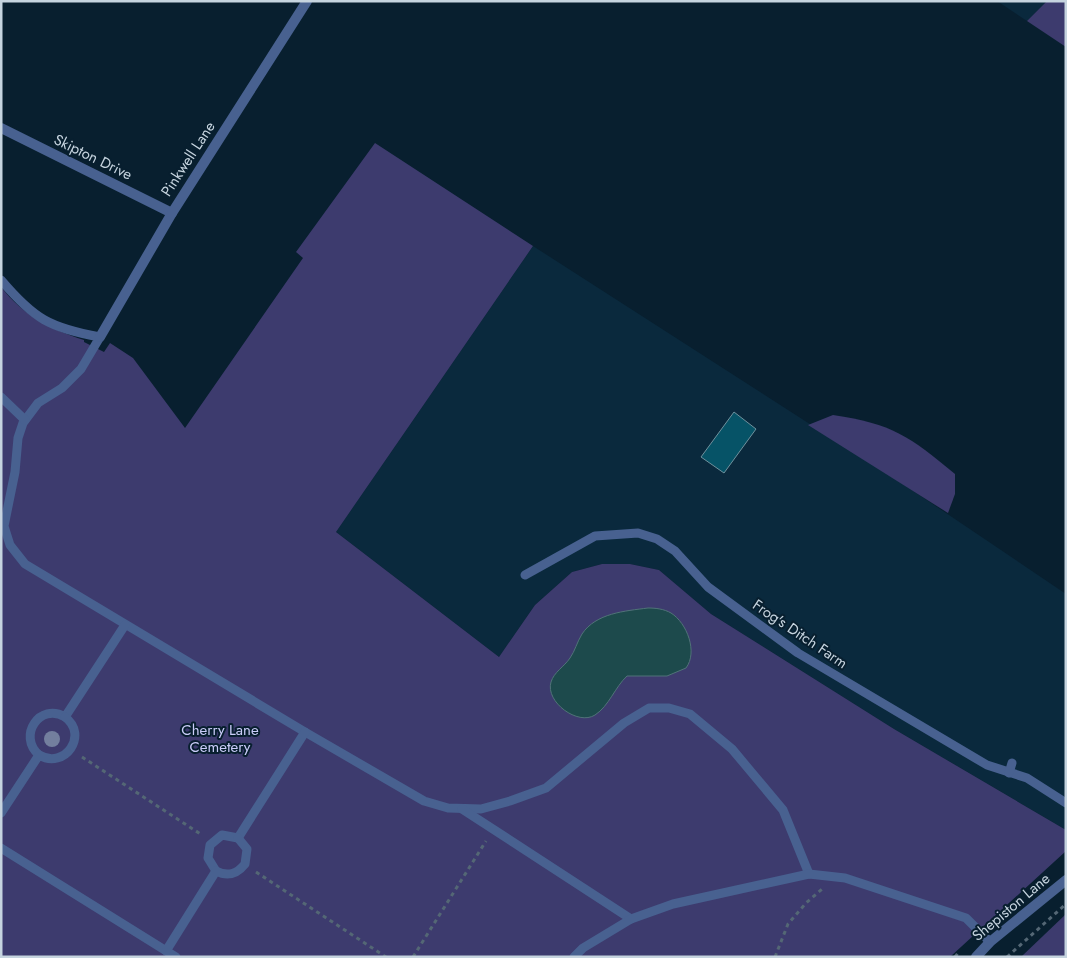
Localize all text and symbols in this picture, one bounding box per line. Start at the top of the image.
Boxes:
street label: Pinkwell Lane [155,117,221,201]
street label: Skipton Drive [50,129,136,186]
street label: Frog's Ditch Farm [748,594,852,674]
park label: Cherry Lane Cemetery [181,719,259,758]
street label: Shepiston Lane [967,868,1055,946]

